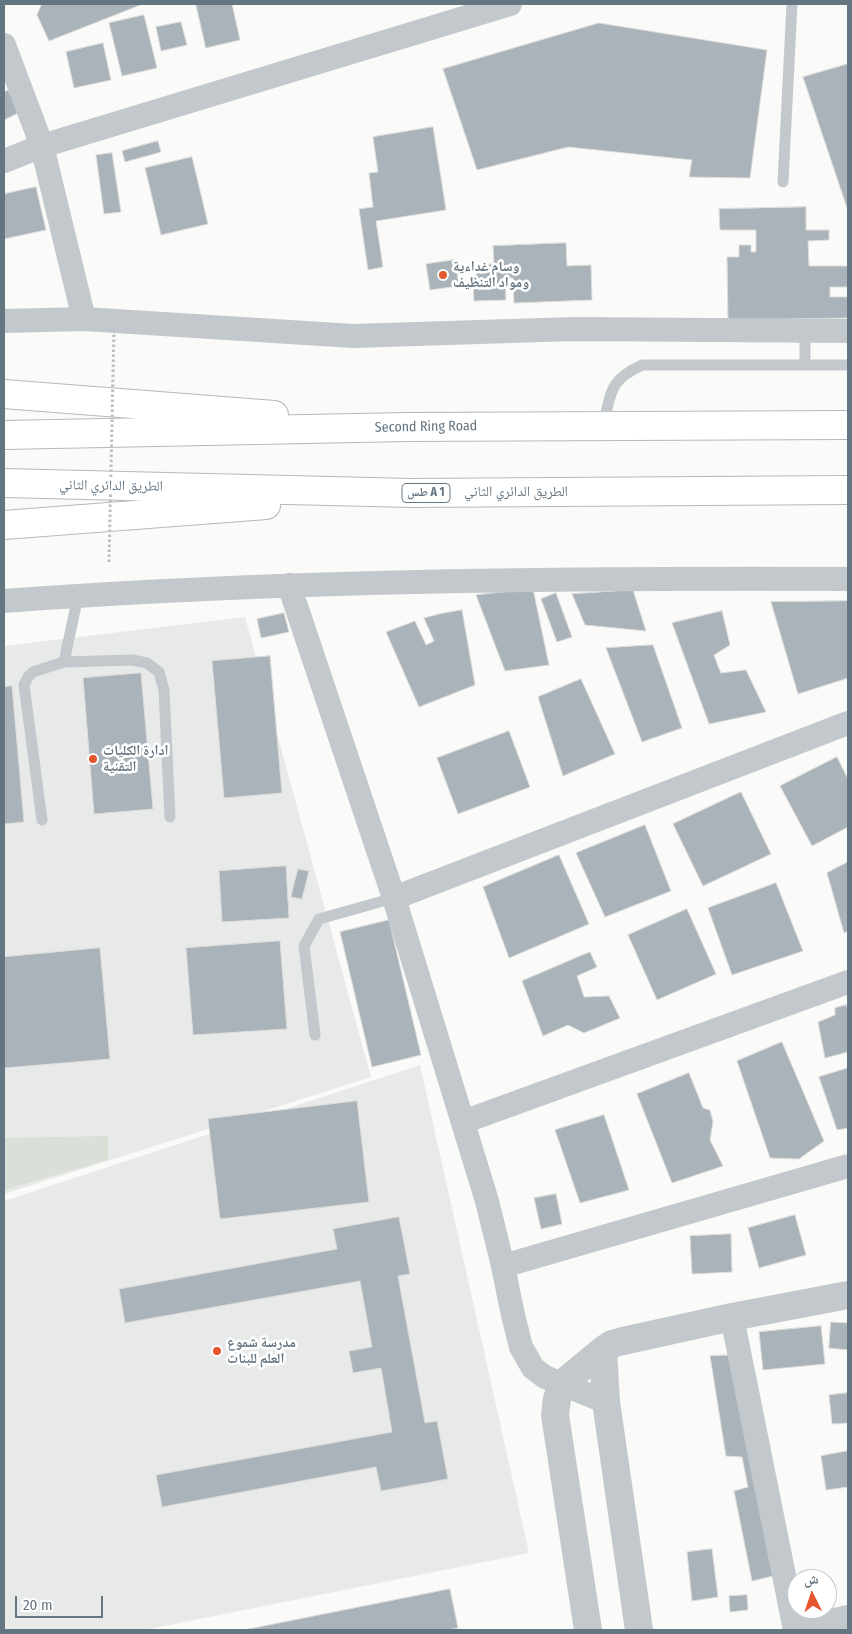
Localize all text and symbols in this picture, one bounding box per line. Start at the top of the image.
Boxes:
place label: وسام غداءية ومواد التنظيف [453,259,529,292]
marker: وسام غداءية ومواد التنظيف [437,269,449,281]
street label: Second Ring Road [375,418,477,436]
street label: الطريق الدائري الثاني [59,477,163,495]
road number: طس A 1 [402,483,450,502]
street label: الطريق الدائري الثاني [464,484,568,500]
place label: ادارة الكليات التقنية [103,743,169,776]
marker: ادارة الكليات التقنية [87,753,99,765]
place label: مدرسة شموع العلم للبنات [227,1335,296,1368]
marker: مدرسة شموع العلم للبنات [211,1345,223,1357]
north arrow [787,1569,837,1619]
text: ش [803,1571,819,1589]
scale bar [18,1586,105,1618]
text: 20 m [23,1596,53,1614]

